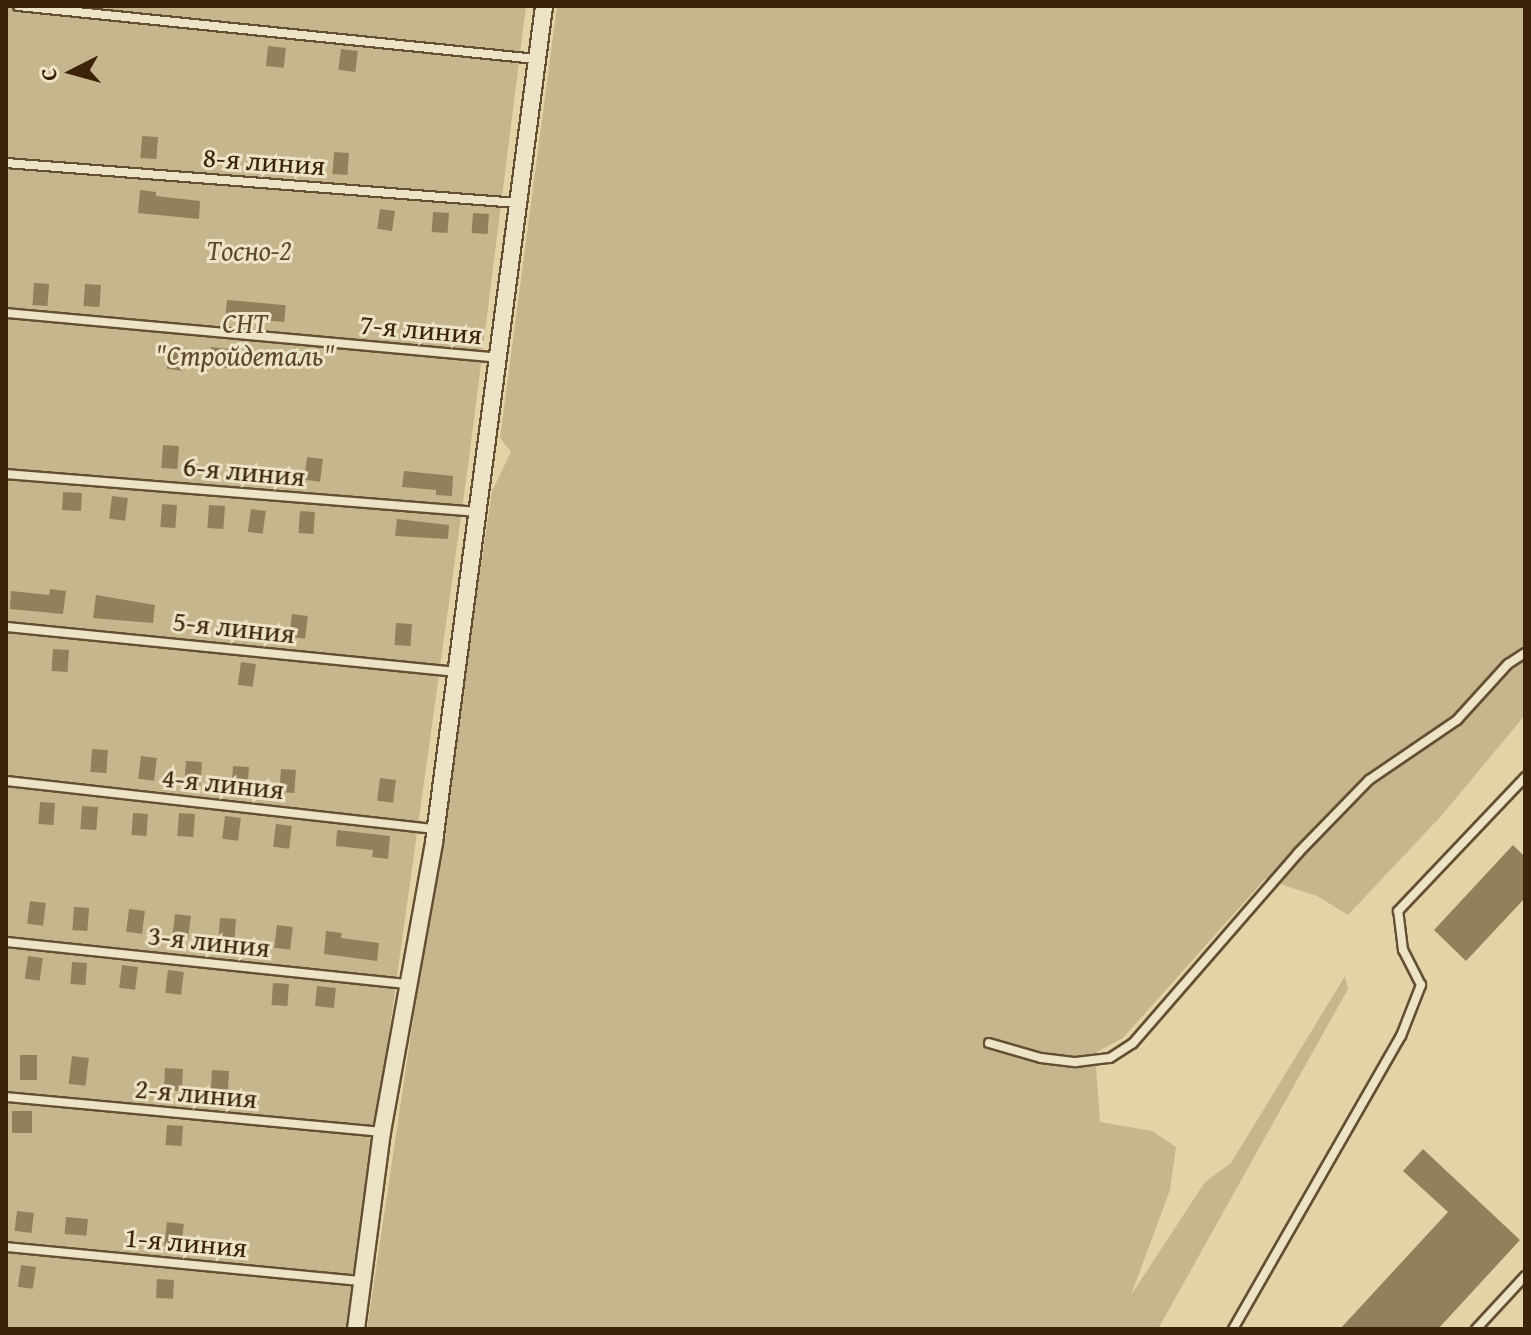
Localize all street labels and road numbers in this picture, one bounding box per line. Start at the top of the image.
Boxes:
street label: 8-я линия [202,140,326,182]
street label: 7-я линия [358,307,484,351]
street label: 6-я линия [181,449,307,493]
street label: 5-я линия [171,604,297,650]
street label: 4-я линия [160,760,286,806]
street label: 3-я линия [146,918,272,964]
street label: 2-я линия [133,1071,259,1115]
street label: 1-я линия [123,1220,249,1264]

